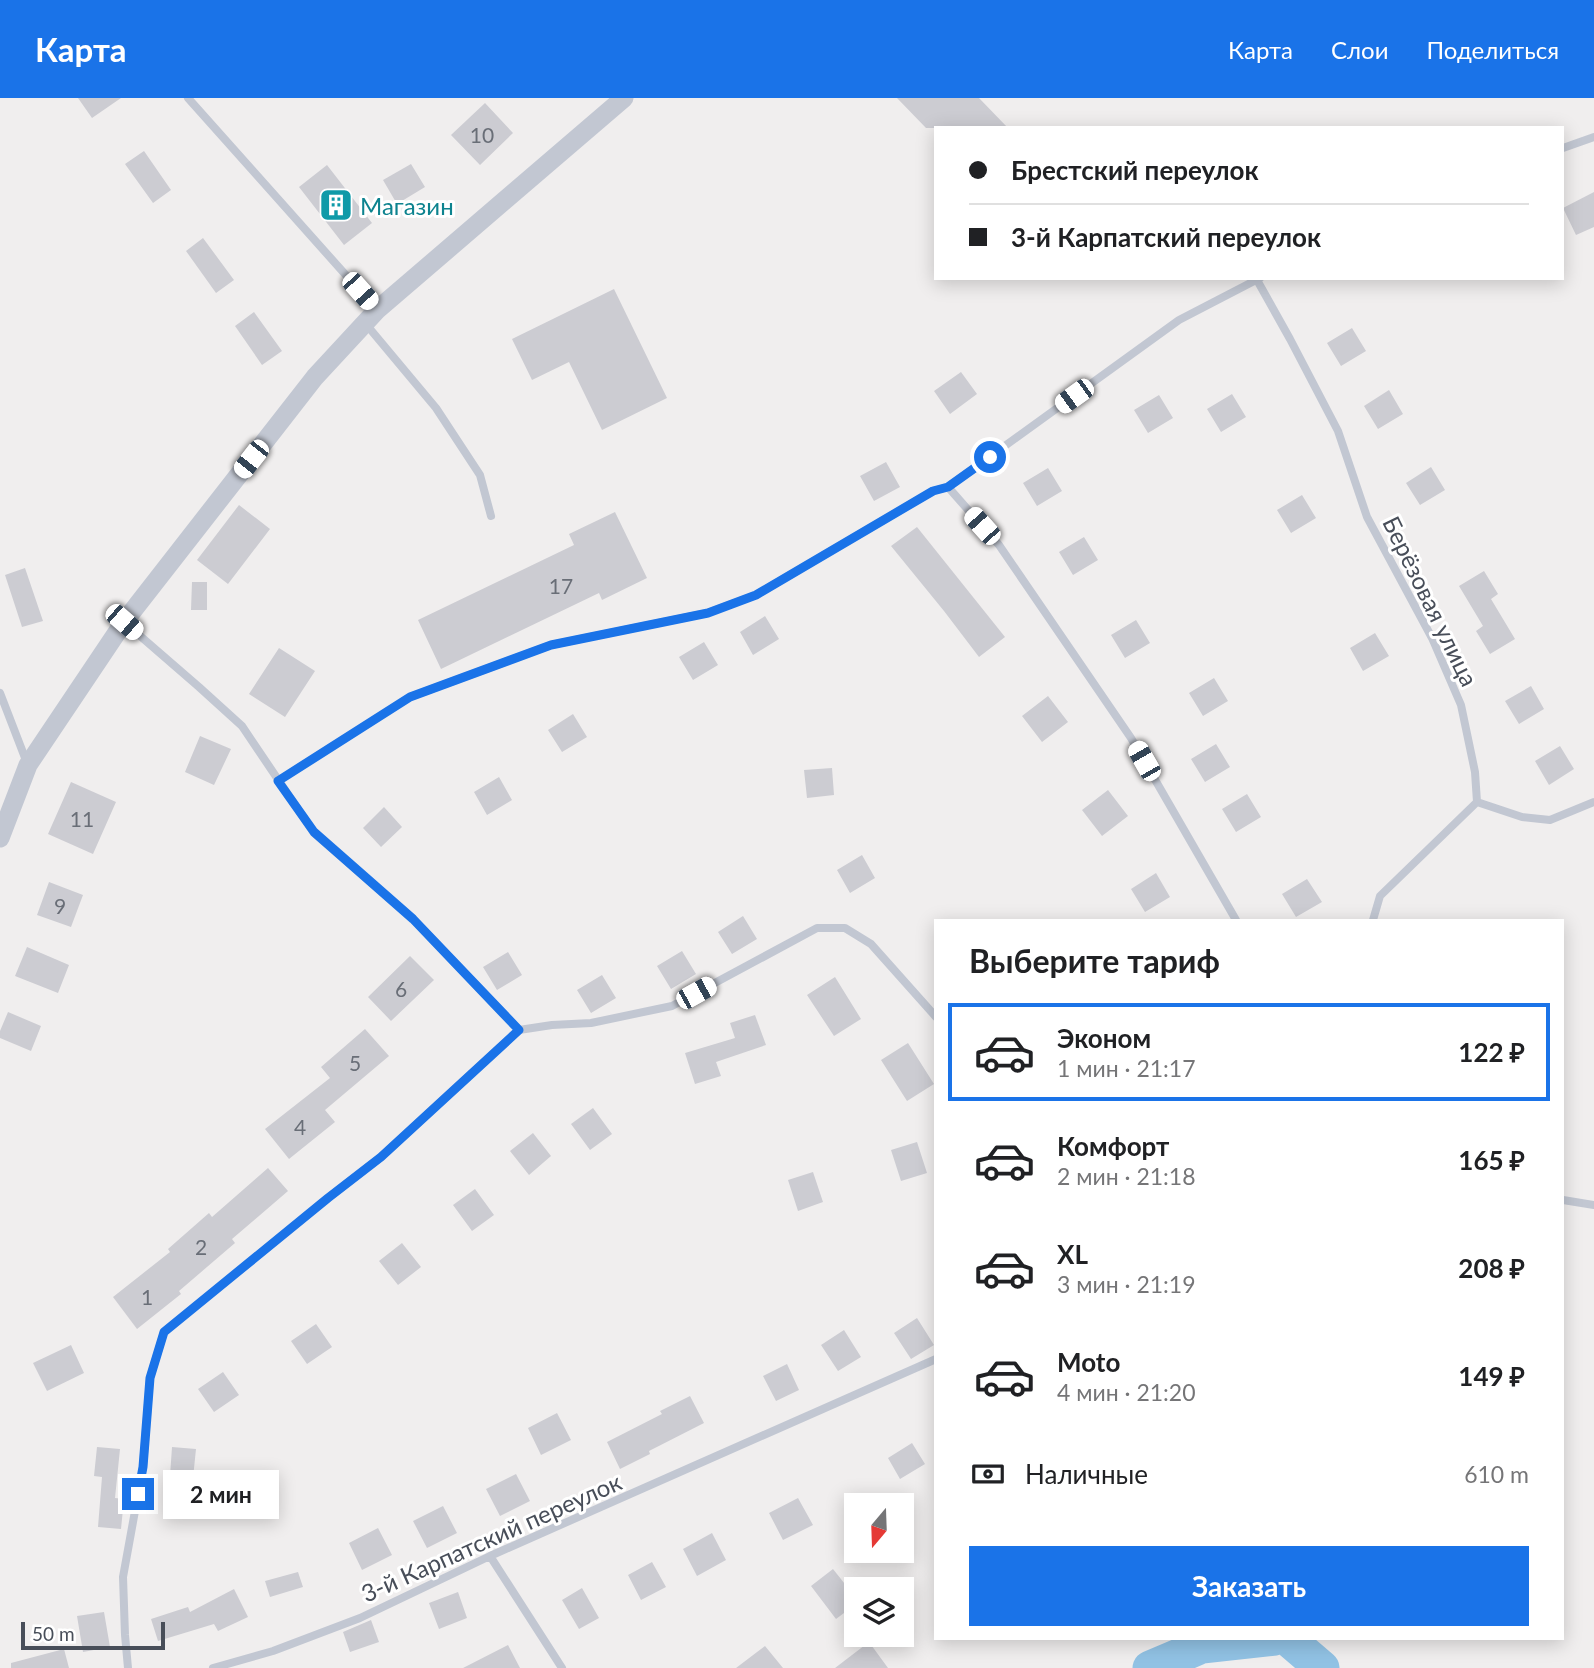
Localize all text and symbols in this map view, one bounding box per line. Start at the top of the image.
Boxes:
text: Карта [35,29,126,69]
text: Карта [1228,35,1293,64]
text: Слои [1331,35,1388,64]
text: Поделиться [1426,35,1559,64]
house number: 10 [470,122,494,147]
text: Брестский переулок [1011,154,1259,186]
building icon: Магазин [317,186,355,224]
place label: Магазин [360,191,454,220]
text: 3-й Карпатский переулок [1011,221,1321,253]
car [339,268,382,314]
car [1051,375,1098,417]
car [230,436,273,482]
route start [974,441,1006,473]
car [961,503,1004,549]
street label: Берёзовая улица [1377,511,1485,691]
house number: 17 [549,573,573,598]
car [102,600,147,644]
car [1125,738,1164,784]
house number: 11 [70,806,94,831]
house number: 9 [54,893,66,918]
text: Выберите тариф [969,941,1220,980]
car [673,974,720,1012]
house number: 6 [395,976,407,1001]
icon: car [973,1021,1036,1084]
text: Эконом [1057,1022,1151,1054]
text: 122 ₽ [1458,1036,1525,1068]
house number: 5 [349,1050,361,1075]
text: 1 мин · 21:17 [1057,1054,1196,1082]
house number: 4 [294,1114,306,1139]
icon: car [973,1129,1036,1192]
text: Комфорт [1057,1130,1169,1162]
text: 165 ₽ [1458,1144,1525,1176]
text: 2 мин · 21:18 [1057,1162,1196,1190]
house number: 2 [195,1234,207,1259]
icon: car [973,1237,1036,1300]
text: XL [1057,1238,1088,1270]
text: 208 ₽ [1458,1252,1525,1284]
text: 3 мин · 21:19 [1057,1270,1196,1298]
house number: 1 [141,1284,153,1309]
icon: car [973,1345,1036,1408]
text: Moto [1057,1346,1120,1378]
text: 149 ₽ [1458,1360,1525,1392]
text: 4 мин · 21:20 [1057,1378,1196,1406]
icon: cash [969,1455,1007,1493]
text: Наличные [1025,1458,1148,1490]
text: 610 m [1464,1460,1529,1488]
street label: 3-й Карпатский переулок [356,1466,626,1608]
callout: 2 мин [162,1470,278,1518]
route end [122,1478,154,1510]
text: 2 мин [190,1480,252,1508]
north arrow [844,1493,914,1563]
map controls [844,1493,914,1647]
button: Заказать [969,1546,1529,1626]
button: layers [844,1577,914,1647]
scale bar [21,1619,164,1651]
text: 50 m [32,1622,75,1645]

